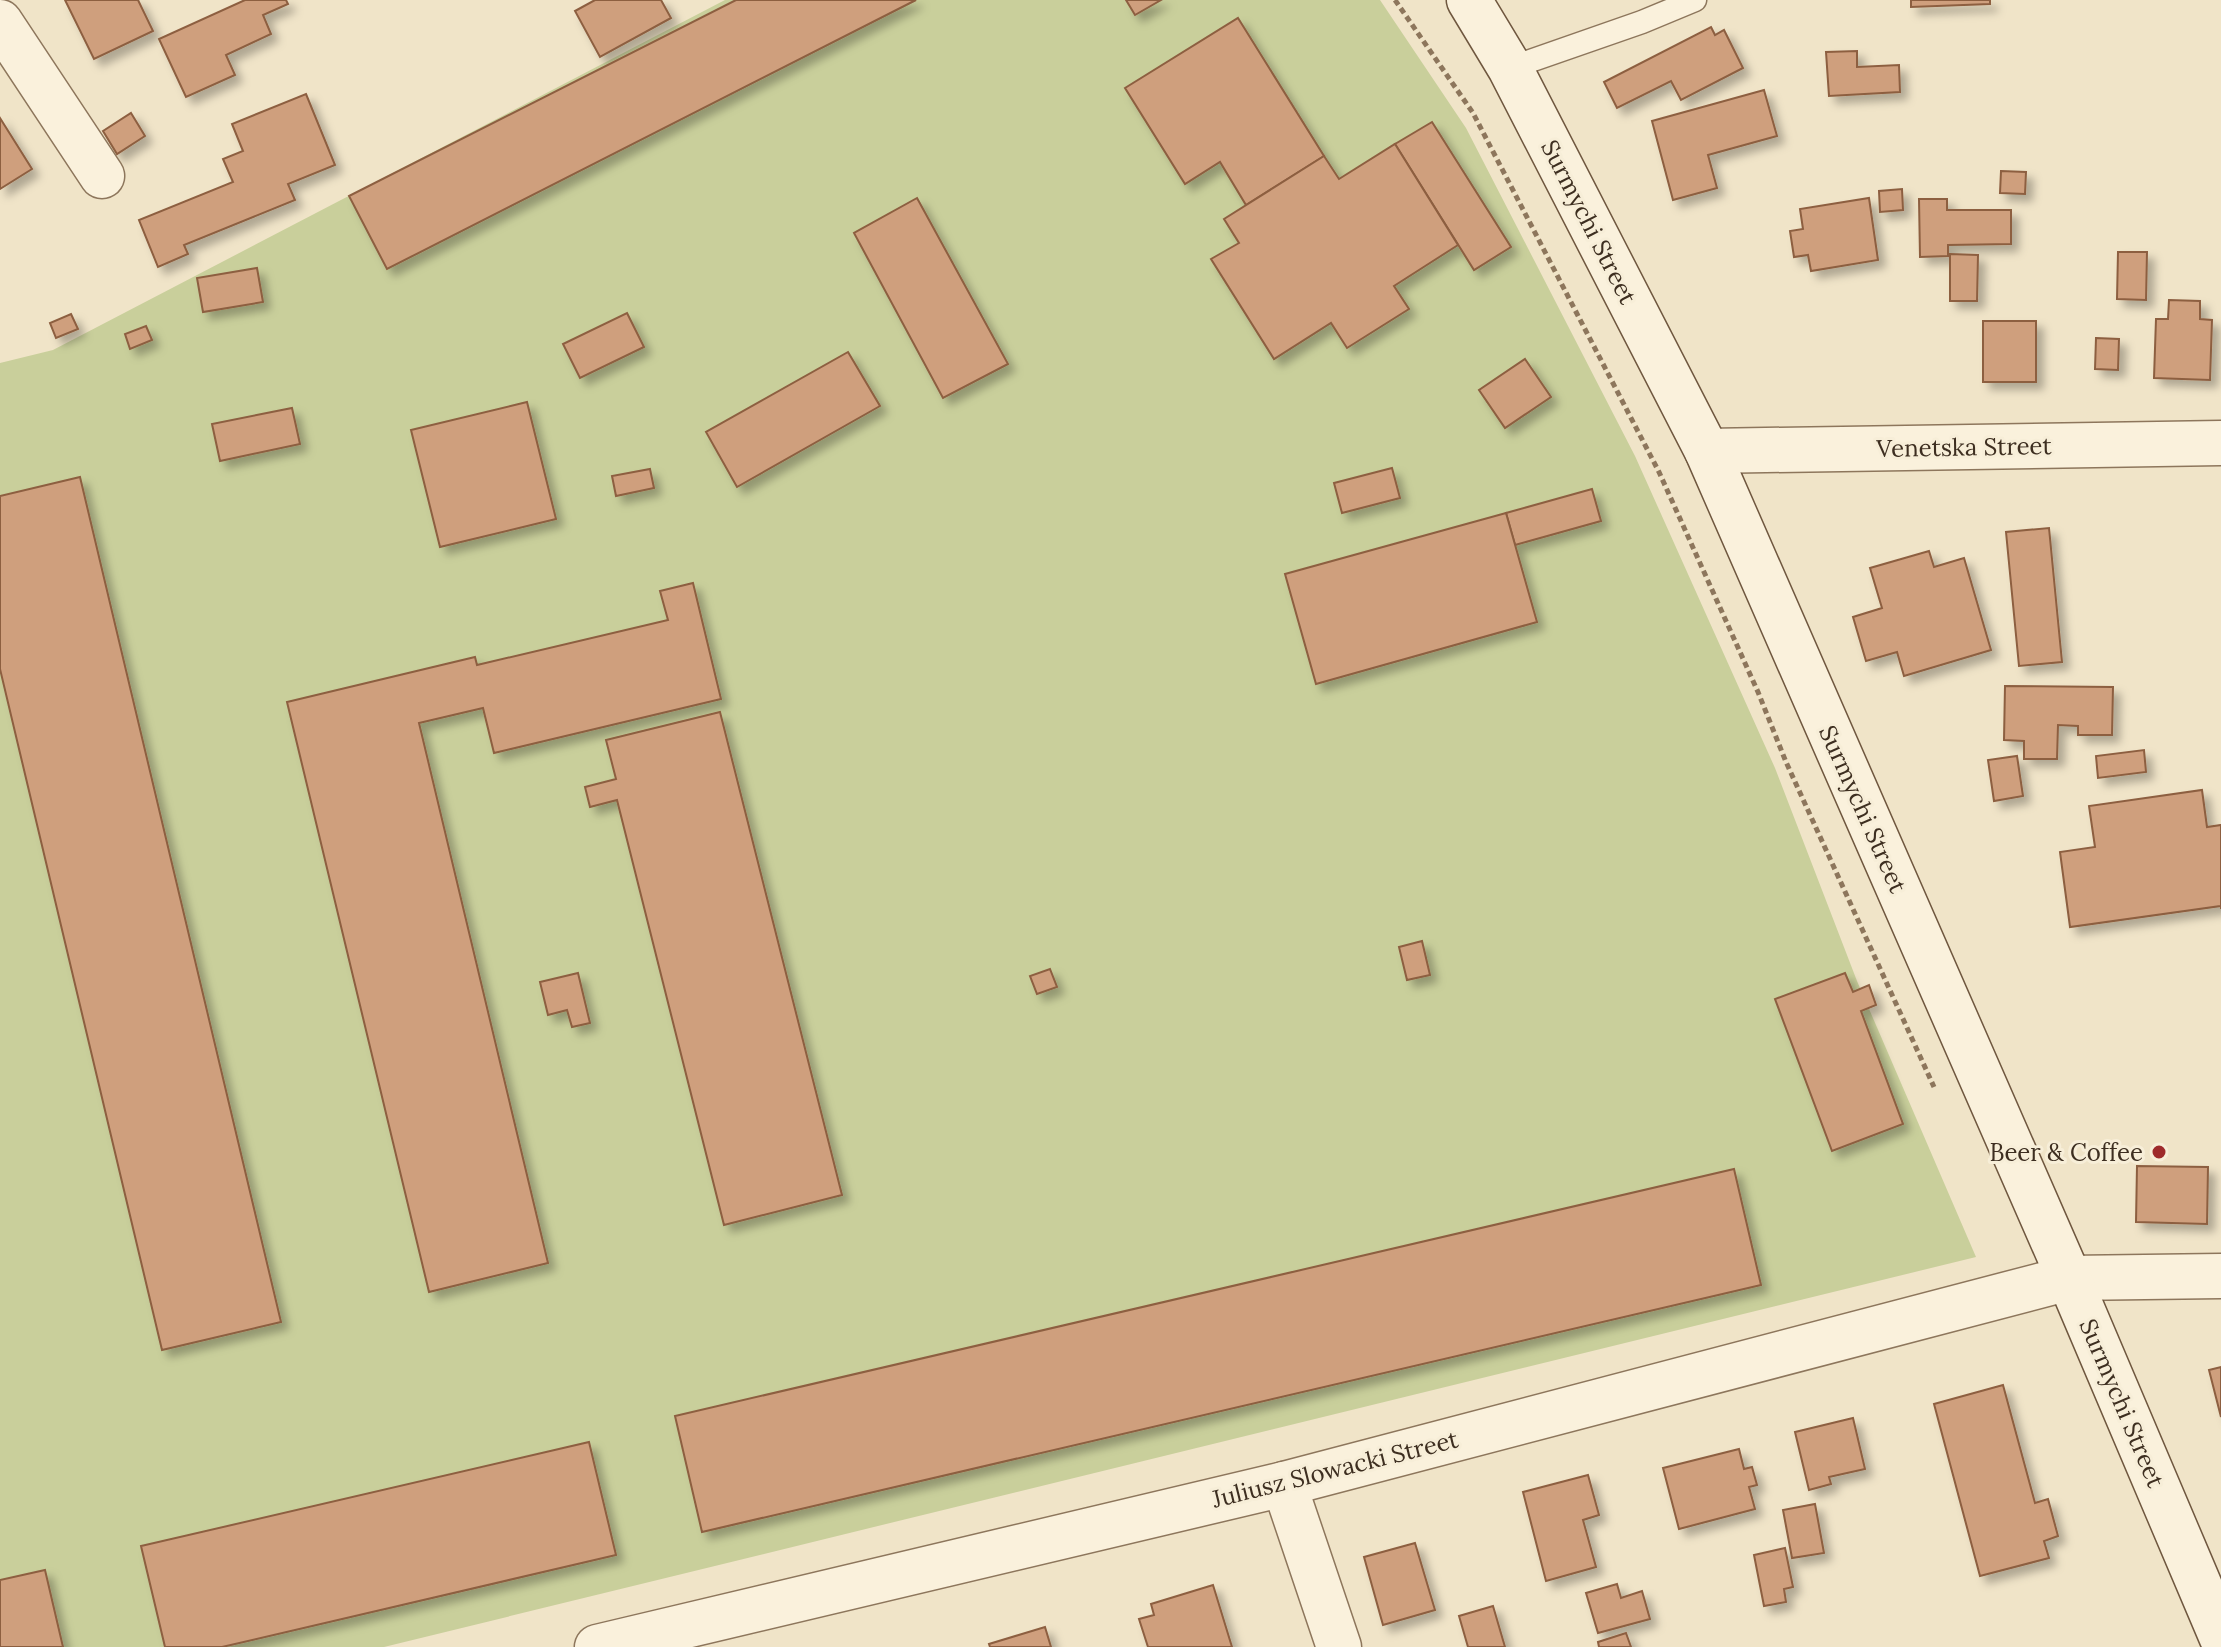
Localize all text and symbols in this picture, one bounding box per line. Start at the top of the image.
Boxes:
street label: Surmychi Street [1534,135,1644,310]
street label: Venetska Street [1875,430,2053,464]
street label: Surmychi Street [1812,720,1914,898]
place label: Beer & Coffee [1990,1137,2143,1168]
marker: Beer & Coffee [2150,1143,2168,1161]
street label: Surmychi Street [2073,1314,2172,1493]
street label: Juliusz Slowacki Street [1208,1423,1462,1515]

